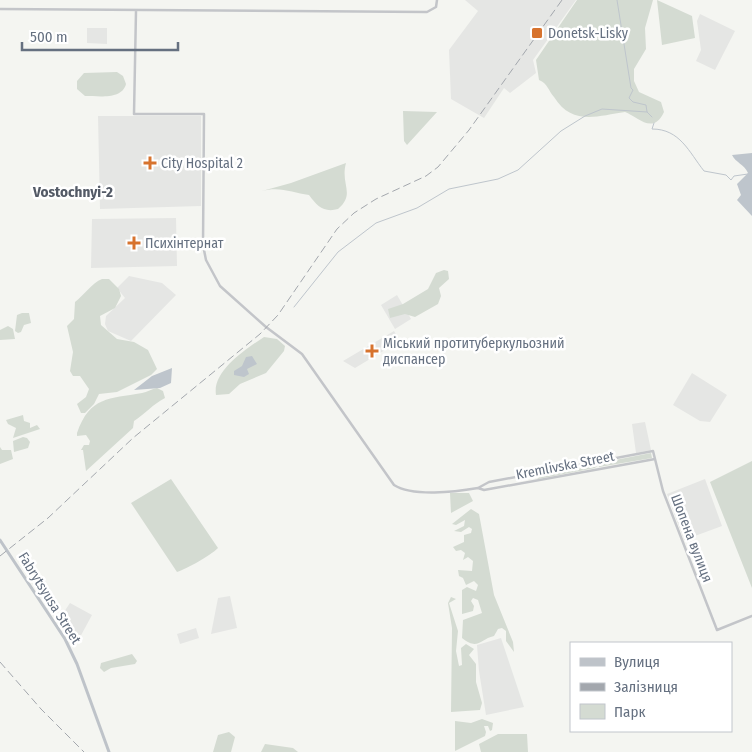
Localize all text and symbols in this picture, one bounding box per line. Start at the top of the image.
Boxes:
scale bar [22,20,179,52]
place label: Donetsk-Lisky [548,25,629,42]
marker: Donetsk-Lisky [530,26,544,40]
text: 500 m [30,28,68,46]
place label: City Hospital 2 [161,155,243,172]
marker: City Hospital 2 [143,156,157,170]
district label: Vostochnyi-2 [32,183,113,201]
place label: Психінтернат [145,235,224,252]
marker: Психінтернат [127,236,141,250]
place label: Міський протитуберкульозний диспансер [383,335,565,368]
marker: Міський протитуберкульозний диспансер [365,344,379,358]
street label: Kremlivska Street [514,448,616,483]
street label: Шопена вулиця [667,492,716,585]
street label: Fabrytsyusa Street [15,549,85,648]
legend [570,642,732,732]
text: Вулиця [614,653,660,671]
text: Залізниця [614,678,678,696]
text: Парк [614,703,645,721]

